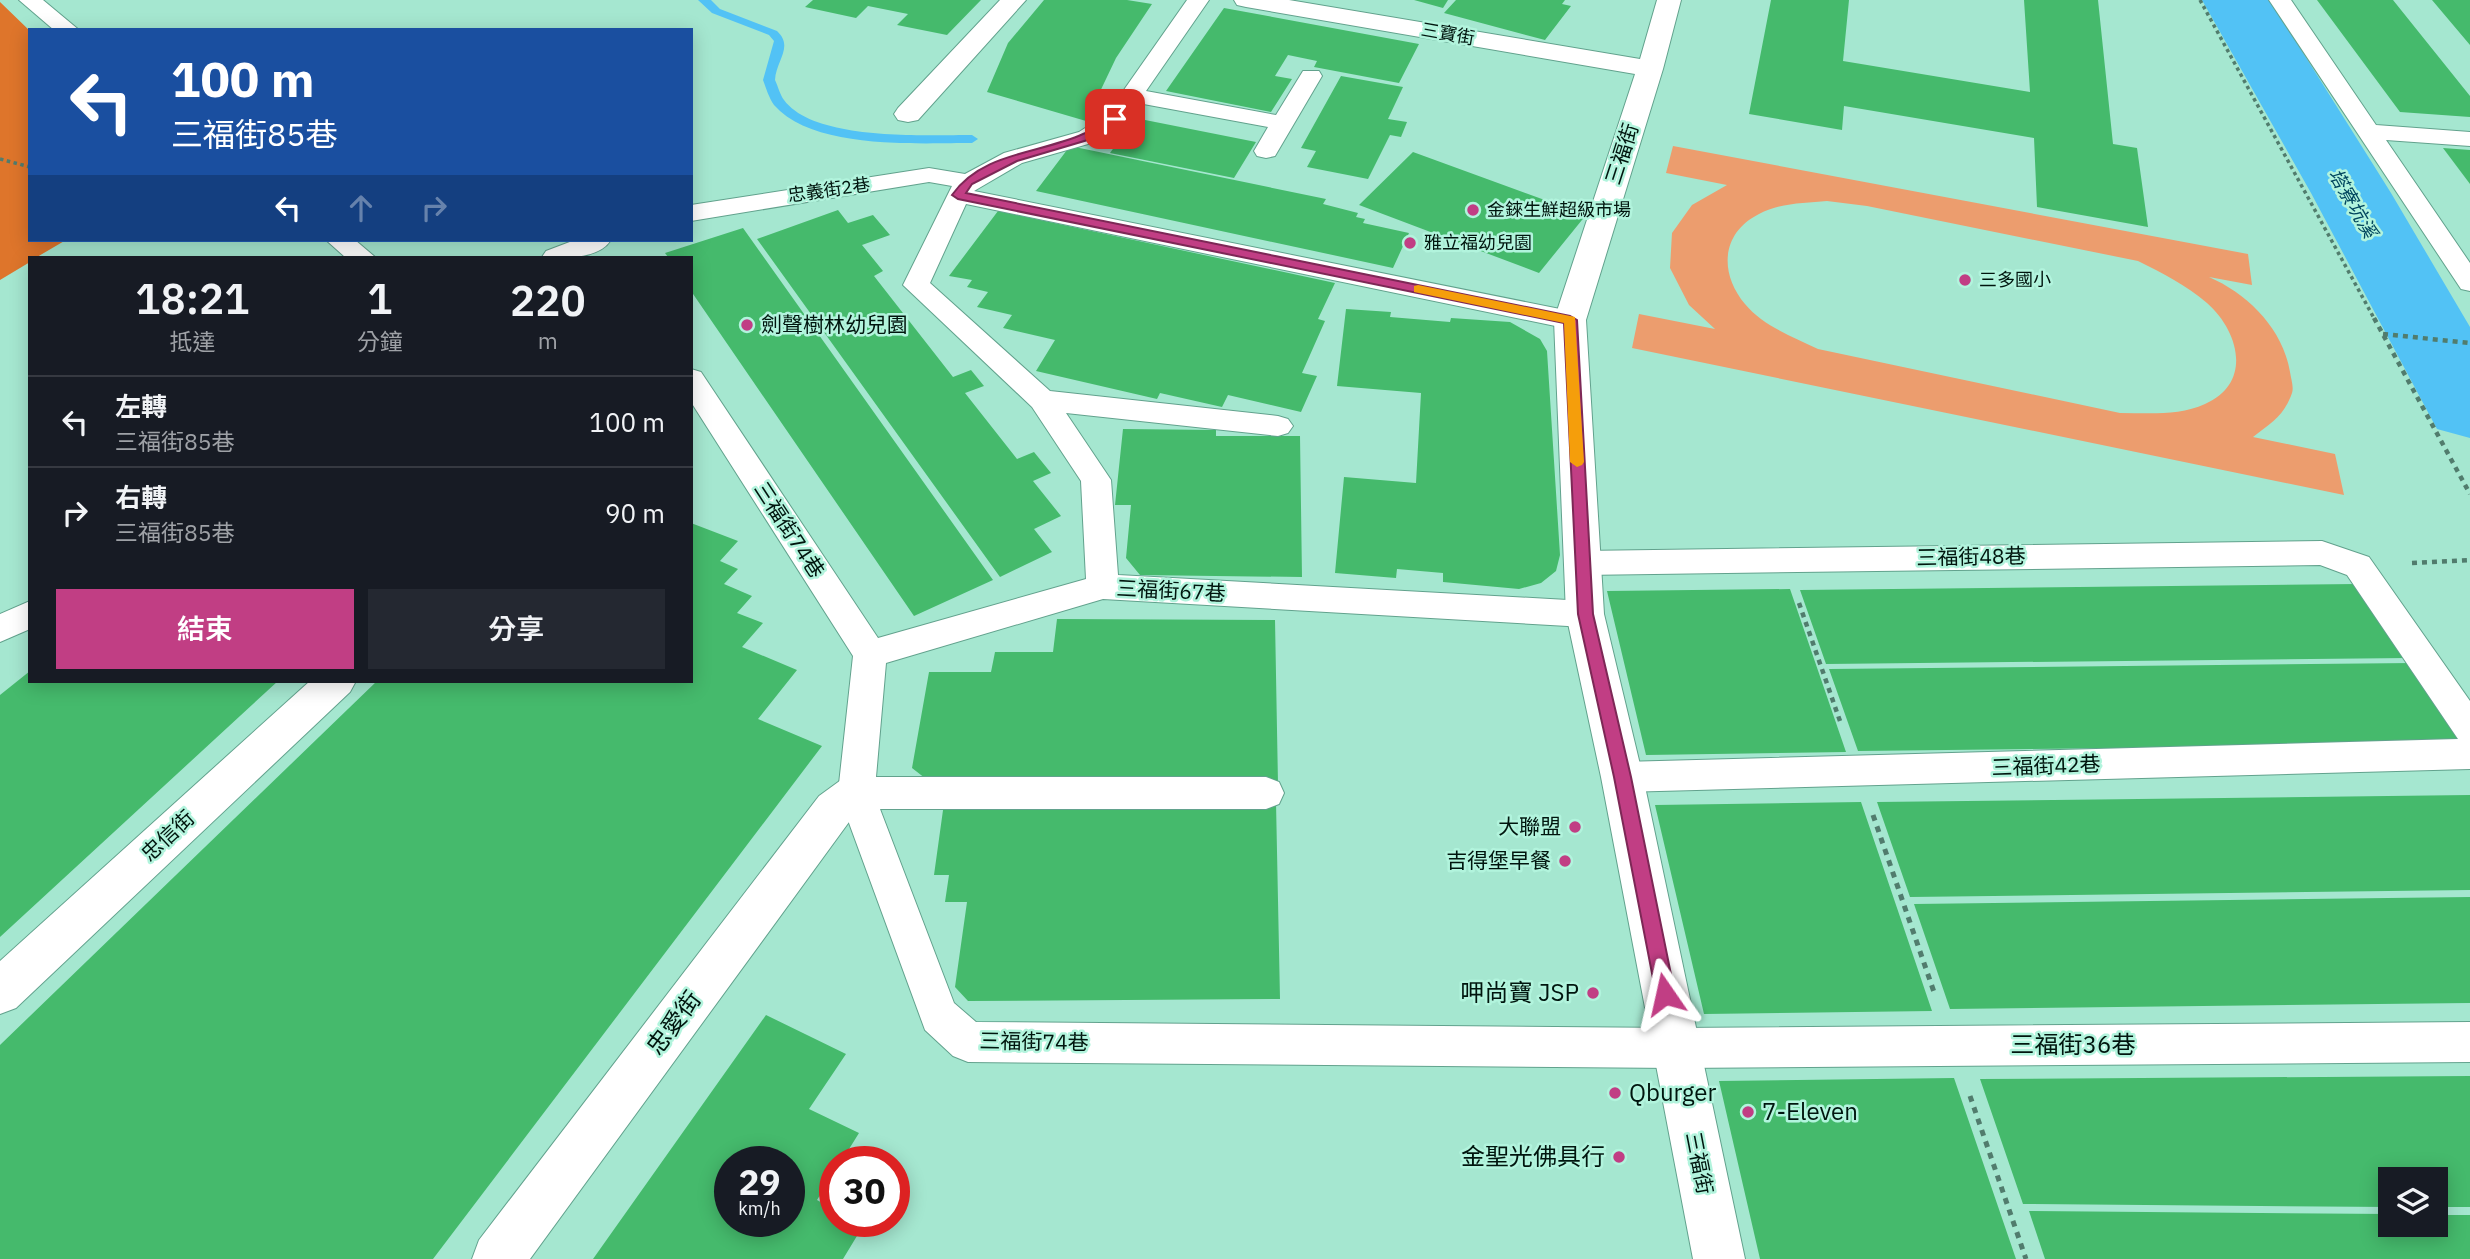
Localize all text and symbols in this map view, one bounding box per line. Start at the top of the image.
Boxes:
street label: 三寶街 [1420,17,1477,50]
text: 100 m [171,47,315,110]
icon: left [56,56,147,147]
pin [1085,89,1145,149]
icon: arrive [1096,100,1134,138]
text: 三福街85巷 [171,113,337,155]
street label: 三福街 [1598,119,1644,188]
water label: 塔寮坑溪 [2324,164,2384,245]
street label: 忠義街2巷 [786,172,872,207]
icon: left [269,189,307,227]
icon: ahead [342,189,380,227]
icon: right [415,189,453,227]
place label: 金錸生鮮超級市場 [1487,198,1631,221]
marker: 金錸生鮮超級市場 [1465,202,1481,218]
place label: 雅立福幼兒園 [1424,231,1532,254]
marker: 雅立福幼兒園 [1402,235,1418,251]
place label: 三多國小 [1979,268,2051,291]
text: 18:21 [135,271,250,326]
text: 1 [367,271,392,326]
marker: 三多國小 [1957,272,1973,288]
text: 220 [510,273,586,328]
place label: 劍聲樹林幼兒園 [761,310,908,338]
marker: 劍聲樹林幼兒園 [739,317,755,333]
text: m [538,325,558,355]
text: 抵達 [169,326,215,356]
text: 分鐘 [357,326,403,356]
text: 左轉 [115,389,167,423]
icon: left [56,403,94,441]
text: 100 m [589,405,665,439]
text: 三福街85巷 [115,426,235,456]
street label: 三福街74巷 [748,476,831,583]
text: 右轉 [115,480,167,514]
icon: right [56,494,94,532]
text: 90 m [605,496,665,530]
text: 三福街85巷 [115,517,235,547]
street label: 三福街48巷 [1916,541,2026,571]
street label: 三福街67巷 [1116,573,1226,607]
button: 結束 [56,589,354,669]
button: 分享 [368,589,665,669]
street label: 三福街42巷 [1991,749,2101,781]
street label: 忠信街 [135,804,200,867]
place label: 大聯盟 [1498,812,1561,840]
marker: 大聯盟 [1567,819,1583,835]
place label: 吉得堡早餐 [1446,846,1551,874]
marker: 吉得堡早餐 [1557,853,1573,869]
position arrow [1628,957,1702,1031]
place label: 呷尚寶 JSP [1461,976,1579,1008]
street label: 忠愛街 [639,984,708,1061]
marker: 呷尚寶 JSP [1585,985,1601,1001]
street label: 三福街74巷 [979,1026,1089,1056]
street label: 三福街36巷 [2011,1028,2135,1060]
place label: Qburger [1629,1076,1717,1108]
marker: Qburger [1607,1085,1623,1101]
place label: 7-Eleven [1762,1095,1858,1127]
marker: 7-Eleven [1740,1104,1756,1120]
street label: 三福街 [1680,1129,1720,1196]
place label: 金聖光佛具行 [1461,1140,1605,1172]
speed limit sign: 30 [819,1146,910,1237]
marker: 金聖光佛具行 [1611,1149,1627,1165]
text: 29 [738,1159,781,1205]
map controls [2378,1167,2448,1237]
button: layers [2378,1167,2448,1237]
text: km/h [738,1197,781,1220]

